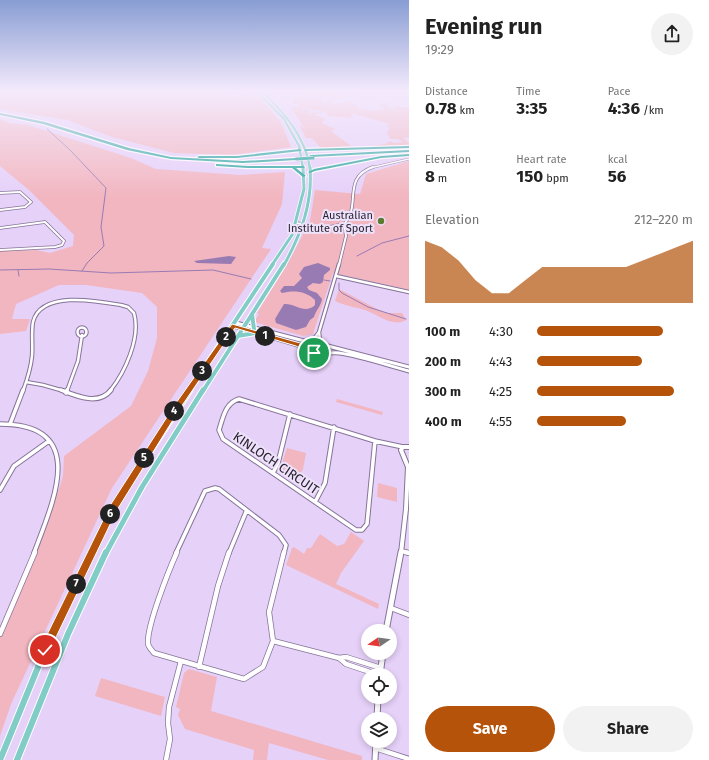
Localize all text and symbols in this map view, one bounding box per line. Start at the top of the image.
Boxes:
text: Evening run [425,13,542,40]
button: share [651,13,693,55]
text: 19:29 [425,42,454,57]
text: Distance [425,85,468,98]
text: Time [516,85,541,98]
text: Pace [608,85,630,98]
text: 0.78 [425,98,457,119]
text: 3:35 [516,98,547,119]
text: 4:36 [608,98,640,119]
text: km [457,104,475,117]
text: /km [640,104,664,117]
text: Elevation [425,153,471,166]
text: Heart rate [516,153,566,166]
text: kcal [608,153,627,166]
text: 8 [425,166,435,187]
text: 150 [516,166,543,187]
text: 56 [608,166,626,187]
text: m [435,172,447,185]
text: bpm [543,172,569,185]
place label: Australian Institute of Sport [288,209,373,235]
text: Elevation [425,212,479,227]
text: 212–220 m [634,212,693,227]
marker: Australian Institute of Sport [376,216,386,226]
text: 100 m [425,324,460,339]
text: 4:30 [489,324,513,339]
pin: 1 [255,326,275,346]
pin: 2 [216,327,236,347]
text: 1 [262,329,268,342]
text: 2 [223,330,229,343]
pin [297,336,331,370]
icon: arrive [303,342,325,364]
text: 200 m [425,354,461,369]
text: 4:43 [489,354,512,369]
pin: 3 [192,361,212,381]
text: 3 [199,364,205,377]
text: 300 m [425,384,461,399]
text: 4:25 [489,384,512,399]
pin: 4 [164,401,184,421]
text: 4 [171,404,177,417]
text: 400 m [425,414,462,429]
text: 4:55 [489,414,512,429]
street label: KINLOCH CIRCUIT [230,429,322,497]
pin: 5 [134,448,154,468]
text: 5 [141,451,147,464]
pin: 6 [100,504,120,524]
text: 6 [107,507,113,520]
pin: 7 [66,574,86,594]
text: 7 [73,577,79,590]
north arrow [361,624,397,660]
map controls [361,624,397,748]
pin [28,633,62,667]
icon: check [34,639,56,661]
button: locate [361,668,397,704]
button: Save [425,706,555,752]
button: Share [563,706,693,752]
button: layers [361,712,397,748]

